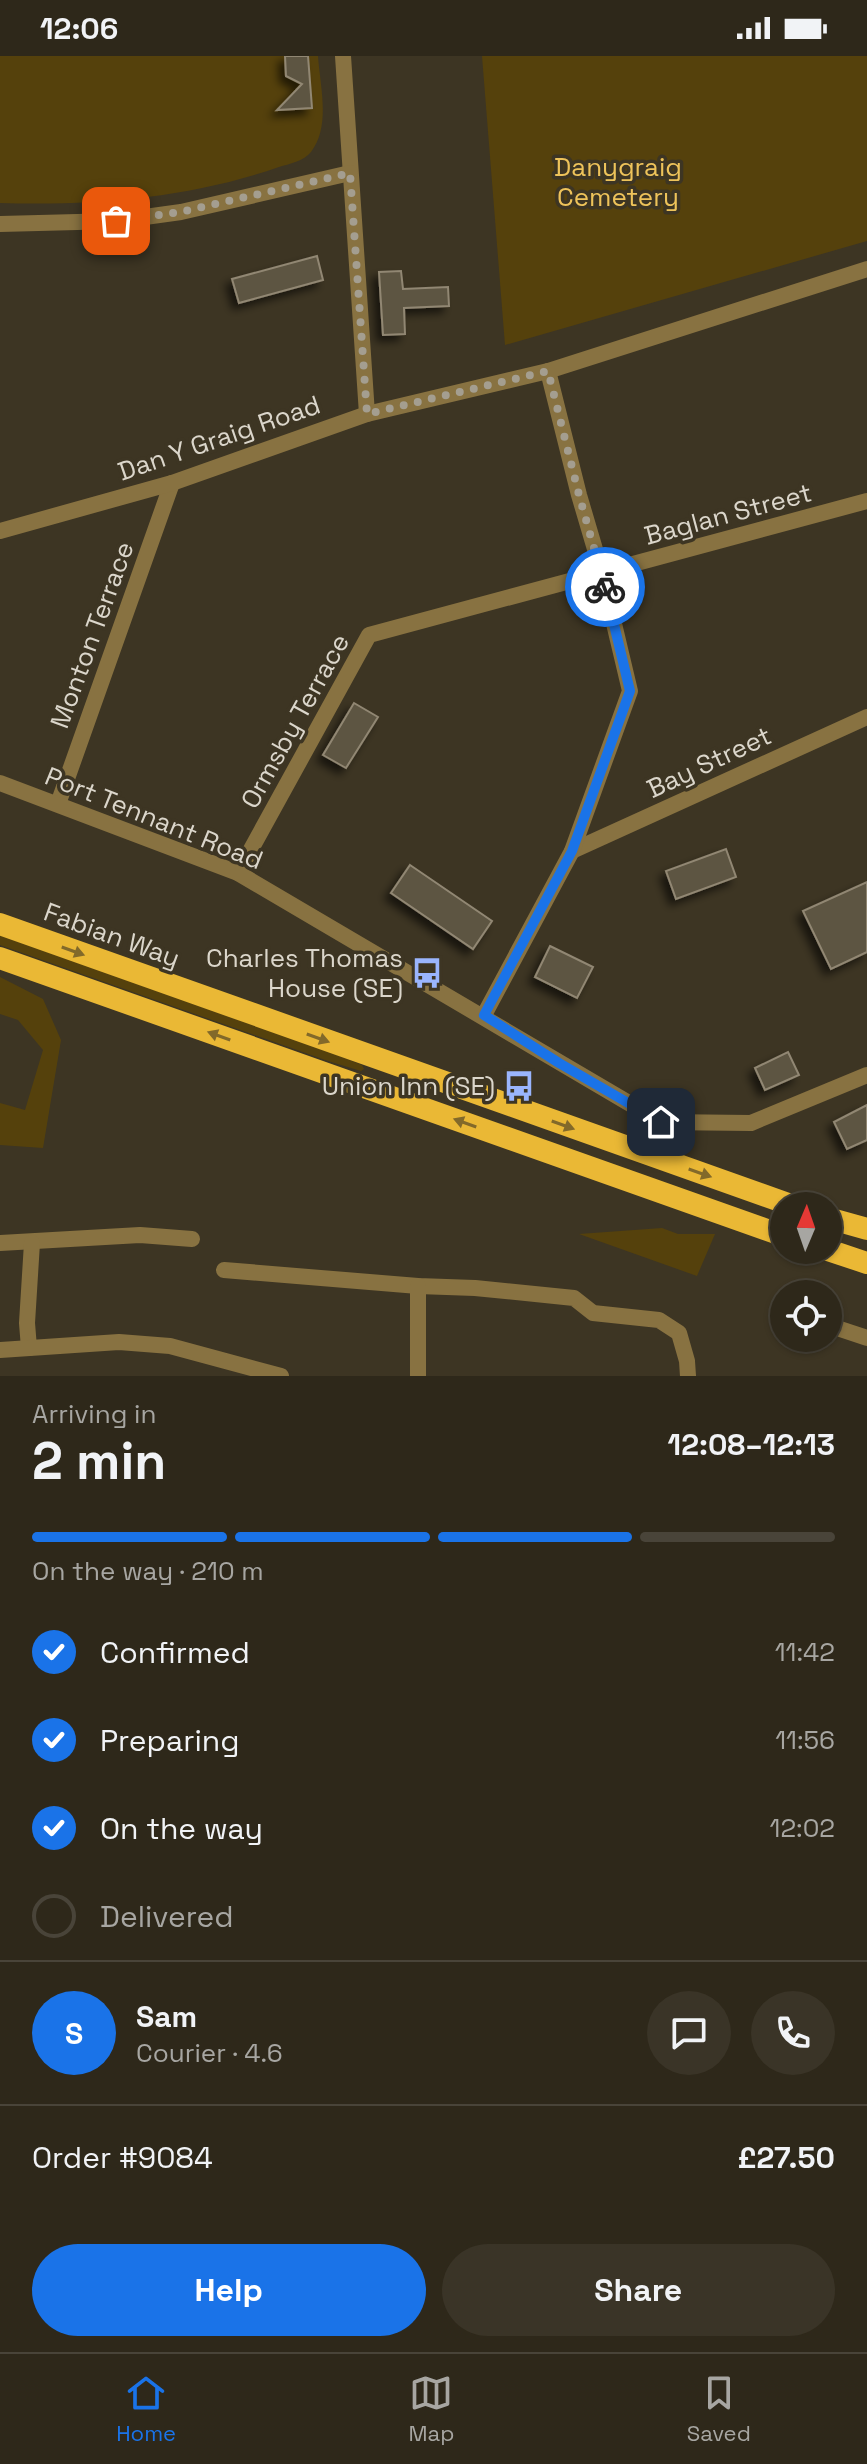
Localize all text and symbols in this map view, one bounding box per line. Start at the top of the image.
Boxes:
text: 12:06 [40,9,118,48]
park label: Danygraig Cemetery [554,150,682,214]
pin [82,187,150,255]
icon: bag [94,199,138,243]
street label: Dan Y Graig Road [113,387,325,489]
street label: Baglan Street [641,475,815,553]
street label: Monton Terrace [42,537,142,733]
courier [565,547,645,627]
icon: bike [583,565,627,609]
street label: Ormsby Terrace [233,628,357,814]
street label: Bay Street [641,718,777,806]
street label: Port Tennant Road [40,759,268,877]
street label: Fabian Way [39,895,185,975]
place label: Charles Thomas House (SE) [206,941,403,1005]
one-way arrow [62,945,86,957]
bus stop icon: Charles Thomas House (SE) [410,956,444,990]
one-way arrow [207,1029,231,1042]
one-way arrow [307,1032,331,1045]
place label: Union Inn (SE) [322,1069,495,1103]
bus stop icon: Union Inn (SE) [502,1069,536,1103]
pin [627,1088,695,1156]
icon: home [639,1100,683,1144]
one-way arrow [452,1116,476,1129]
one-way arrow [552,1119,576,1132]
one-way arrow [688,1167,712,1180]
north arrow [770,1192,842,1264]
map controls [770,1192,842,1352]
button: locate [770,1280,842,1352]
text: Arriving in [32,1397,156,1431]
text: 12:08–12:13 [668,1425,835,1464]
text: 2 min [32,1428,166,1494]
text: On the way · 210 m [32,1554,264,1588]
icon: check [32,1630,76,1674]
text: Confirmed [100,1633,250,1672]
text: 11:42 [775,1635,835,1669]
icon: check [32,1718,76,1762]
text: Preparing [100,1721,239,1760]
text: 11:56 [775,1723,835,1757]
icon: check [32,1806,76,1850]
text: On the way [100,1809,263,1848]
text: 12:02 [770,1811,835,1845]
text: Delivered [100,1897,234,1936]
button: chat [647,1991,731,2075]
button: phone [751,1991,835,2075]
text: Sam [136,1997,197,2036]
text: S [65,2014,83,2053]
text: Courier · 4.6 [136,2036,283,2070]
text: Order #9084 [32,2138,213,2177]
text: £27.50 [737,2138,835,2177]
button: Help [32,2244,426,2336]
button: Share [442,2244,835,2336]
tab: Home [116,2371,176,2447]
tab: Map [408,2371,454,2447]
tab: Saved [687,2371,751,2447]

